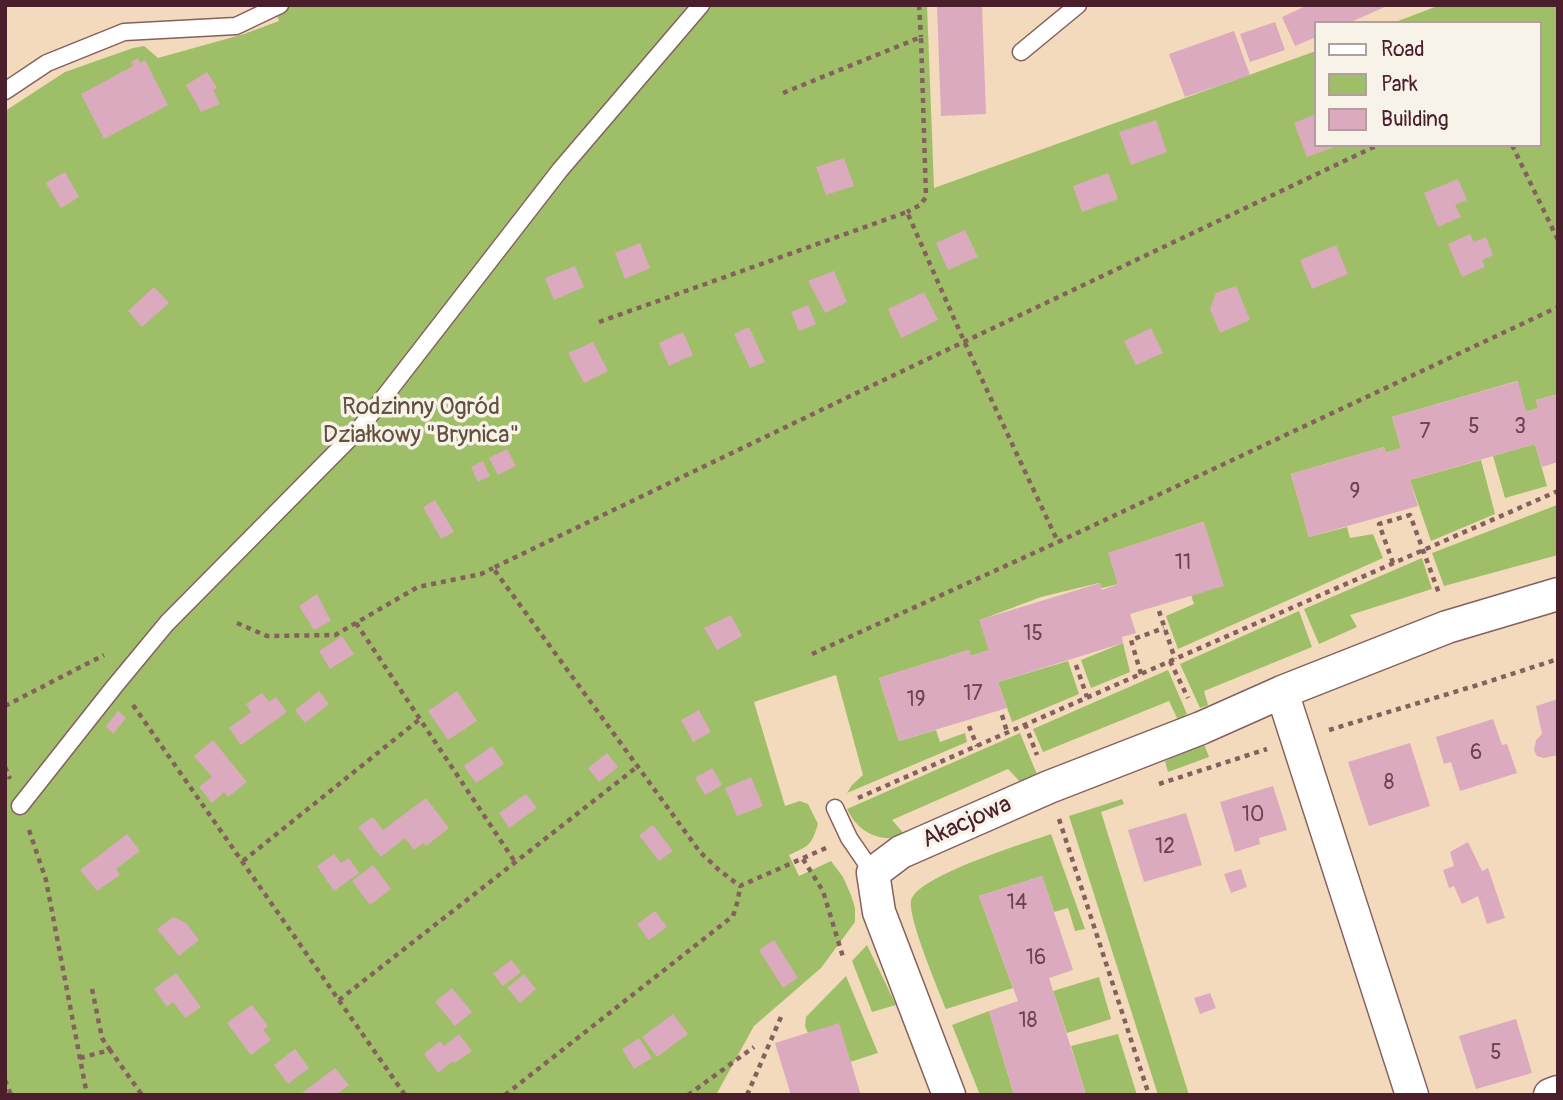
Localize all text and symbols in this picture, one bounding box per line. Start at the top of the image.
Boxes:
legend [1314,21,1542,147]
text: Road [1381,36,1425,63]
text: Park [1381,71,1418,98]
text: Building [1381,106,1448,133]
park label: Rodzinny Ogród Działkowy "Brynica" [323,394,519,450]
house number: 5 [1468,415,1480,441]
house number: 3 [1514,415,1526,441]
house number: 7 [1419,420,1431,446]
house number: 9 [1350,480,1360,506]
house number: 11 [1175,551,1191,577]
house number: 15 [1023,622,1043,648]
house number: 17 [963,682,983,708]
house number: 19 [906,688,926,714]
house number: 6 [1470,741,1482,767]
house number: 8 [1384,771,1394,797]
street label: Akacjowa [918,791,1016,855]
house number: 10 [1242,803,1264,829]
house number: 12 [1155,835,1175,861]
house number: 14 [1007,891,1027,917]
house number: 16 [1026,946,1046,972]
house number: 18 [1019,1009,1037,1035]
house number: 5 [1490,1041,1502,1067]

